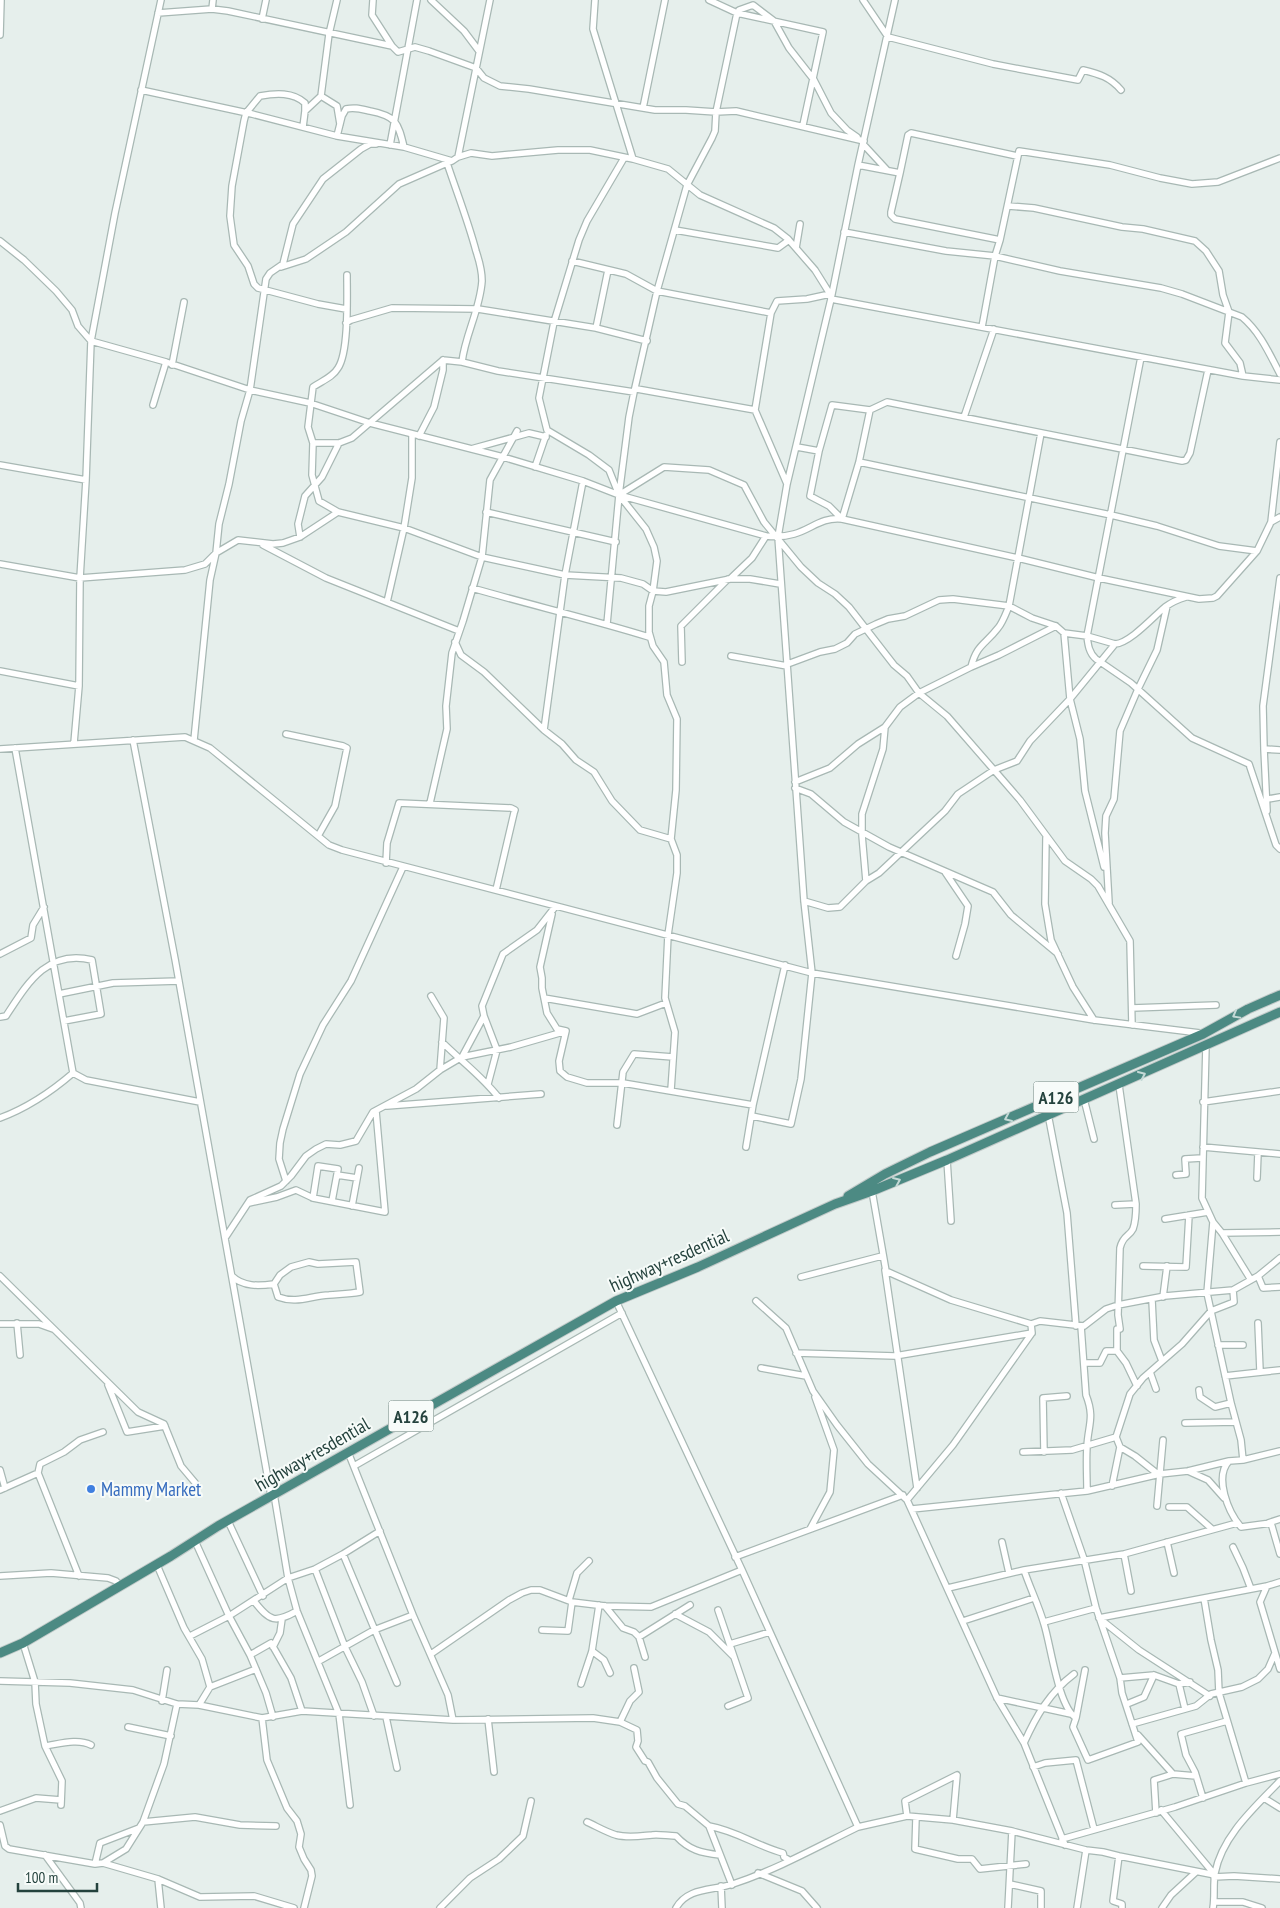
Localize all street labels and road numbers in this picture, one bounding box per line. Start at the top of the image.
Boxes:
road number: A126 [1034,1082,1078,1112]
street label: highway+resdential [606,1223,733,1297]
road number: A126 [388,1400,434,1432]
street label: highway+resdential [251,1411,374,1496]

